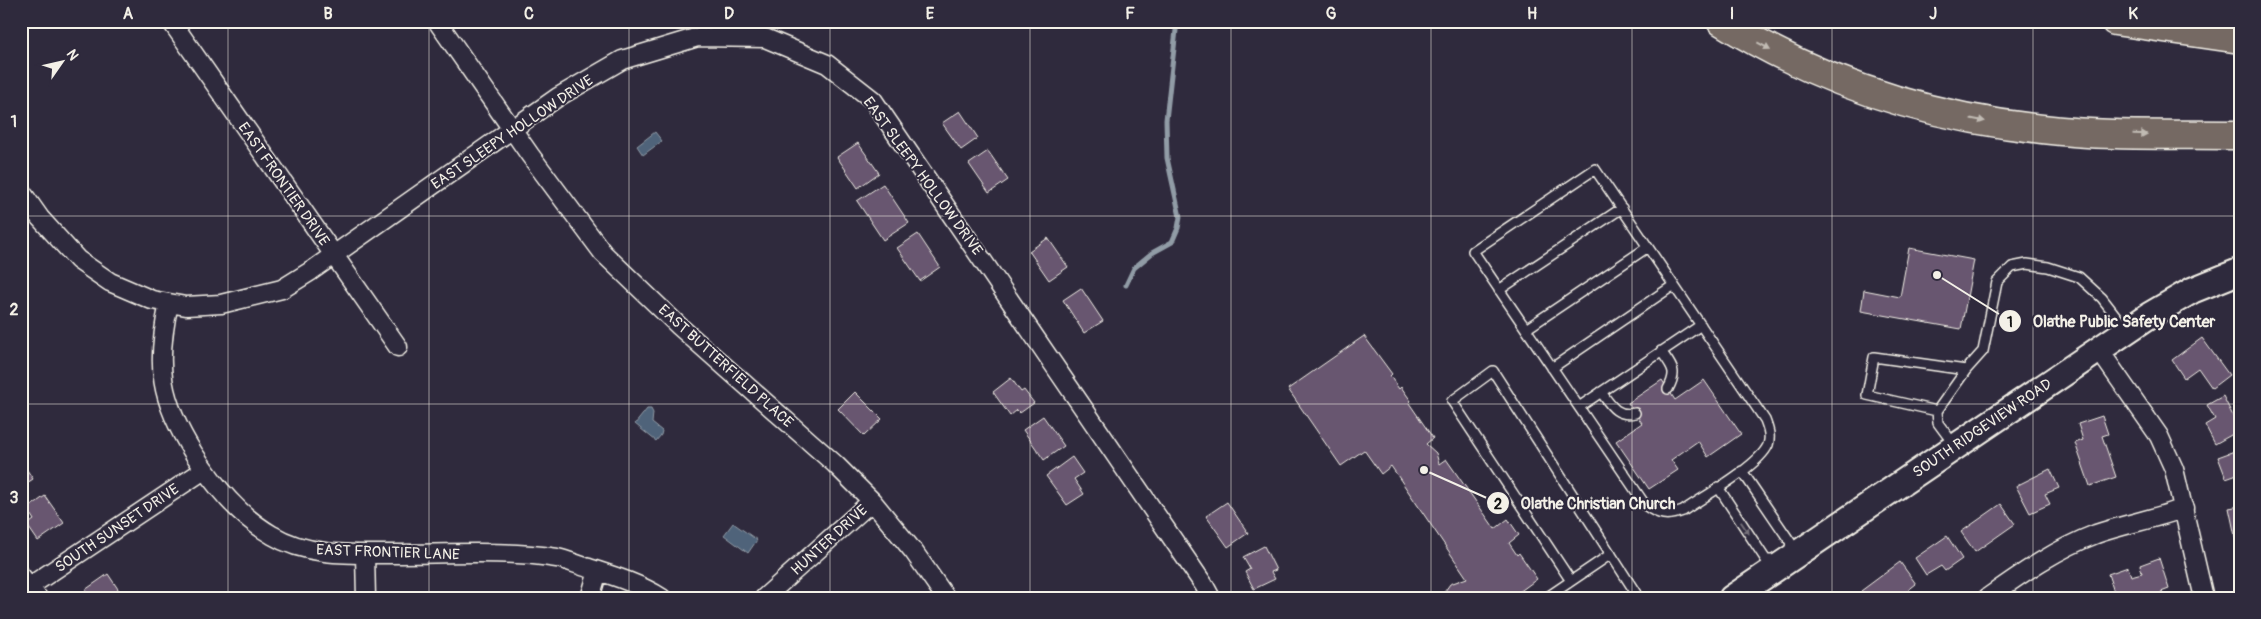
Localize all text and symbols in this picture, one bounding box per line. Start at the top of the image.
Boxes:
text: A [123,4,134,24]
text: B [323,4,333,24]
text: C [524,4,534,24]
text: D [724,4,734,24]
text: E [926,4,935,24]
text: F [1125,4,1135,24]
text: G [1326,4,1337,24]
text: H [1527,4,1537,24]
text: I [1730,4,1734,24]
text: J [1929,4,1937,24]
text: K [2128,4,2138,24]
north arrow [38,38,88,88]
one-way arrow [1757,41,1770,50]
text: N [63,46,82,64]
street label: EAST SLEEPY HOLLOW DRIVE [428,71,597,194]
street label: EAST SLEEPY HOLLOW DRIVE [859,93,987,260]
text: 1 [11,112,17,132]
one-way arrow [1971,117,1987,125]
street label: EAST FRONTIER DRIVE [234,119,334,250]
one-way arrow [2132,130,2148,138]
text: 2 [10,300,19,320]
street label: EAST BUTTERFIELD PLACE [654,301,797,432]
callout: Olathe Public Safety Center [1997,306,2225,337]
text: Olathe Public Safety Center [2033,312,2216,332]
text: 1 [2007,313,2013,332]
street label: SOUTH RIDGEVIEW ROAD [1909,375,2055,482]
street label: SOUTH SUNSET DRIVE [52,480,183,577]
text: 3 [10,488,19,508]
callout: Olathe Christian Church [1485,488,1685,519]
text: Olathe Christian Church [1521,494,1676,514]
text: 2 [1494,495,1502,514]
street label: HUNTER DRIVE [787,501,872,580]
one-way arrow [1740,521,1750,535]
street label: EAST FRONTIER LANE [316,540,460,565]

